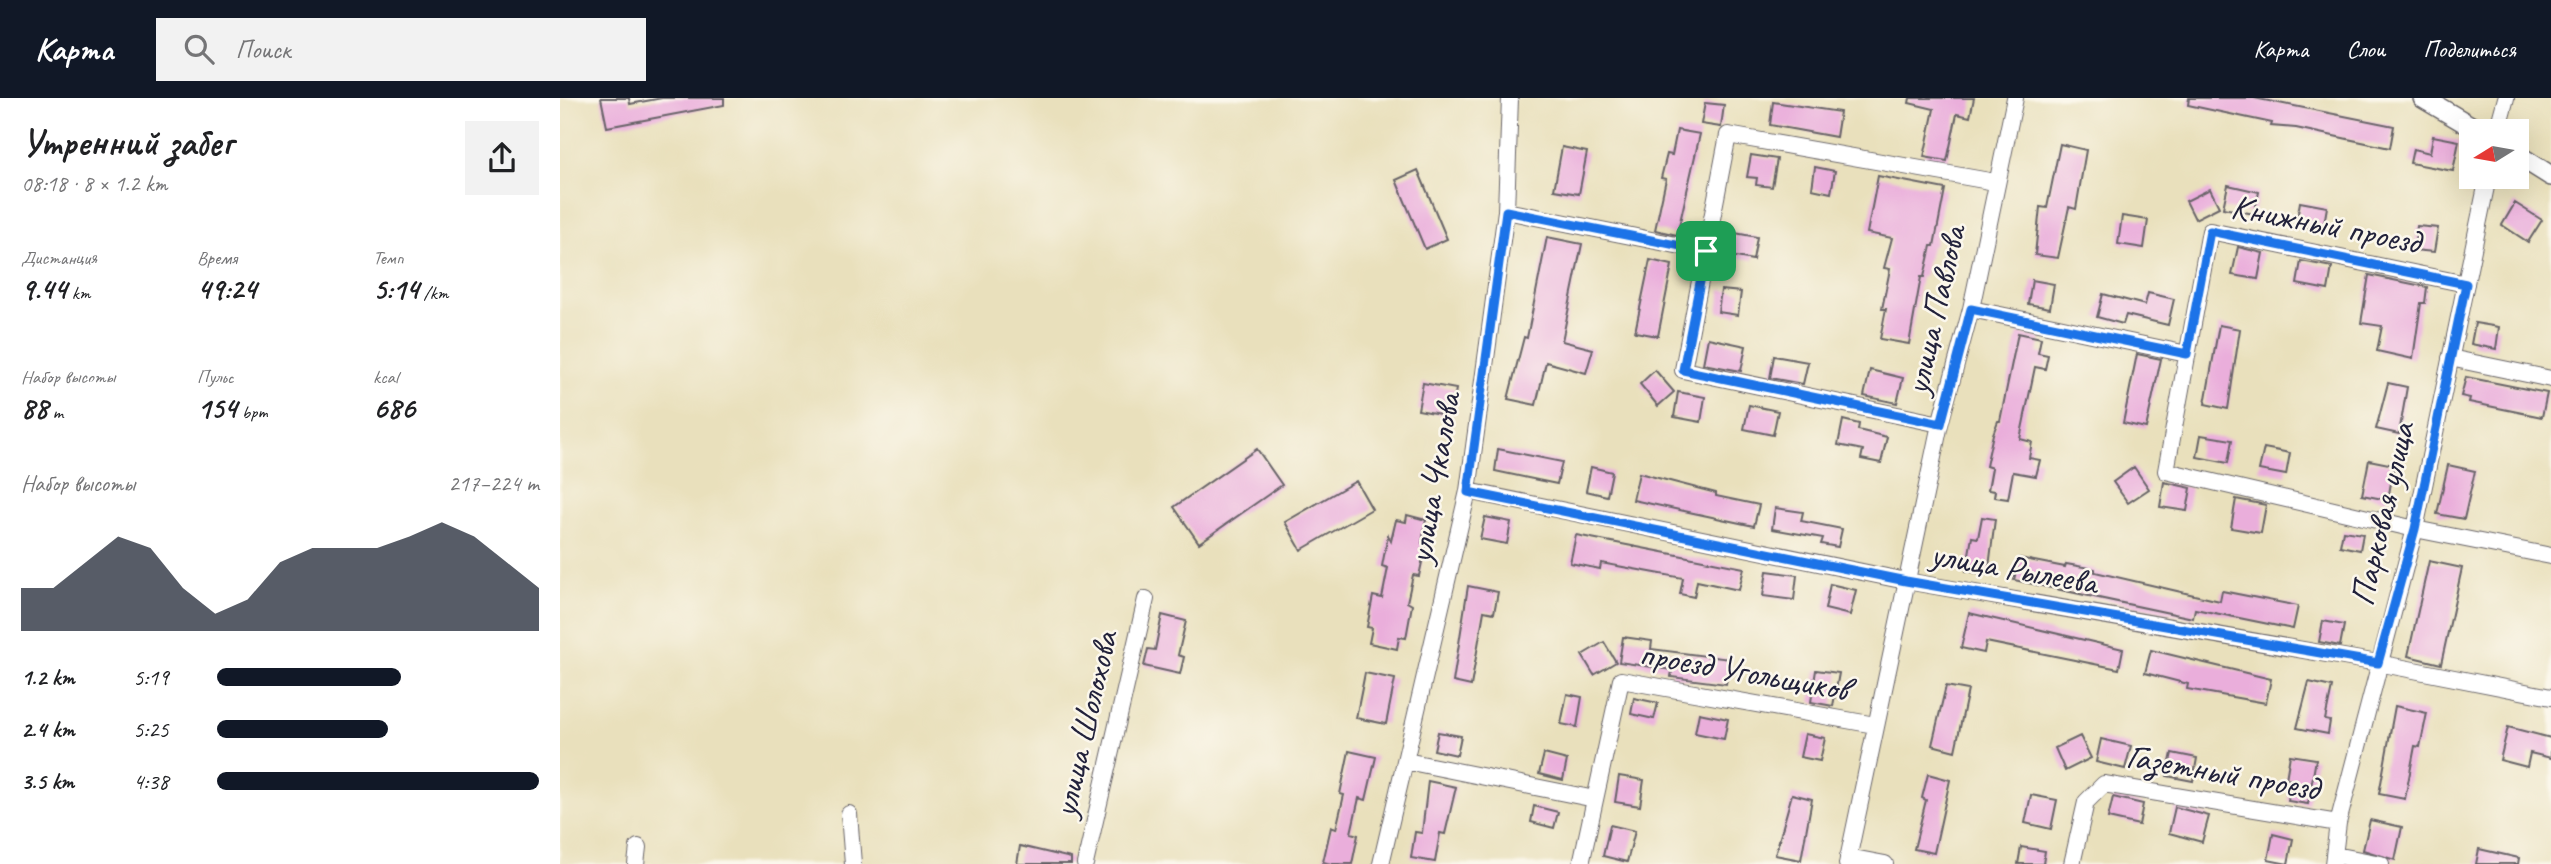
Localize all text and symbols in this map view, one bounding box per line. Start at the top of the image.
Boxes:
search box [156,18,646,81]
text: Карта [35,28,114,70]
icon: search [180,30,218,68]
text: Поиск [236,33,290,66]
text: Карта [2254,34,2308,64]
text: Слои [2346,34,2385,64]
text: Поделиться [2423,34,2516,64]
text: Утренний забег [21,119,233,166]
north arrow [2459,119,2529,189]
map controls [2459,119,2529,189]
button: share [465,121,539,195]
text: 08:18 · 8 × 1.2 km [21,169,167,198]
street label: Книжный проезд [2228,184,2428,265]
street label: улица Павлова [1893,219,1977,401]
pin [1676,221,1736,281]
icon: arrive [1687,232,1725,270]
text: Дистанция [21,246,97,270]
text: Время [197,246,237,270]
text: Темп [373,246,404,270]
text: 9.44 [21,270,67,308]
text: 49:24 [197,270,257,308]
text: 5:14 [373,270,419,308]
text: km [67,281,90,305]
text: /km [419,281,448,305]
text: Набор высоты [21,365,115,389]
text: Пульс [197,365,234,389]
text: kcal [373,365,398,389]
street label: улица Чкалова [1397,387,1472,569]
text: 88 [21,389,48,427]
text: 154 [197,389,237,427]
text: 686 [373,389,415,427]
text: m [48,400,63,424]
text: bpm [237,400,268,424]
street label: Парковая улица [2339,415,2425,610]
text: Набор высоты [21,469,135,498]
text: 217–224 m [448,469,539,498]
street label: улица Рылеева [1925,531,2103,605]
street label: улица Шолохова [1041,624,1129,823]
street label: проезд Угольщиков [1636,631,1860,713]
text: 1.2 km [21,663,75,692]
text: 5:19 [133,663,169,692]
text: 2.4 km [21,715,75,744]
text: 5:25 [133,715,169,744]
street label: Газетный проезд [2123,733,2326,812]
text: 3.5 km [21,767,74,796]
text: 4:38 [133,767,169,796]

